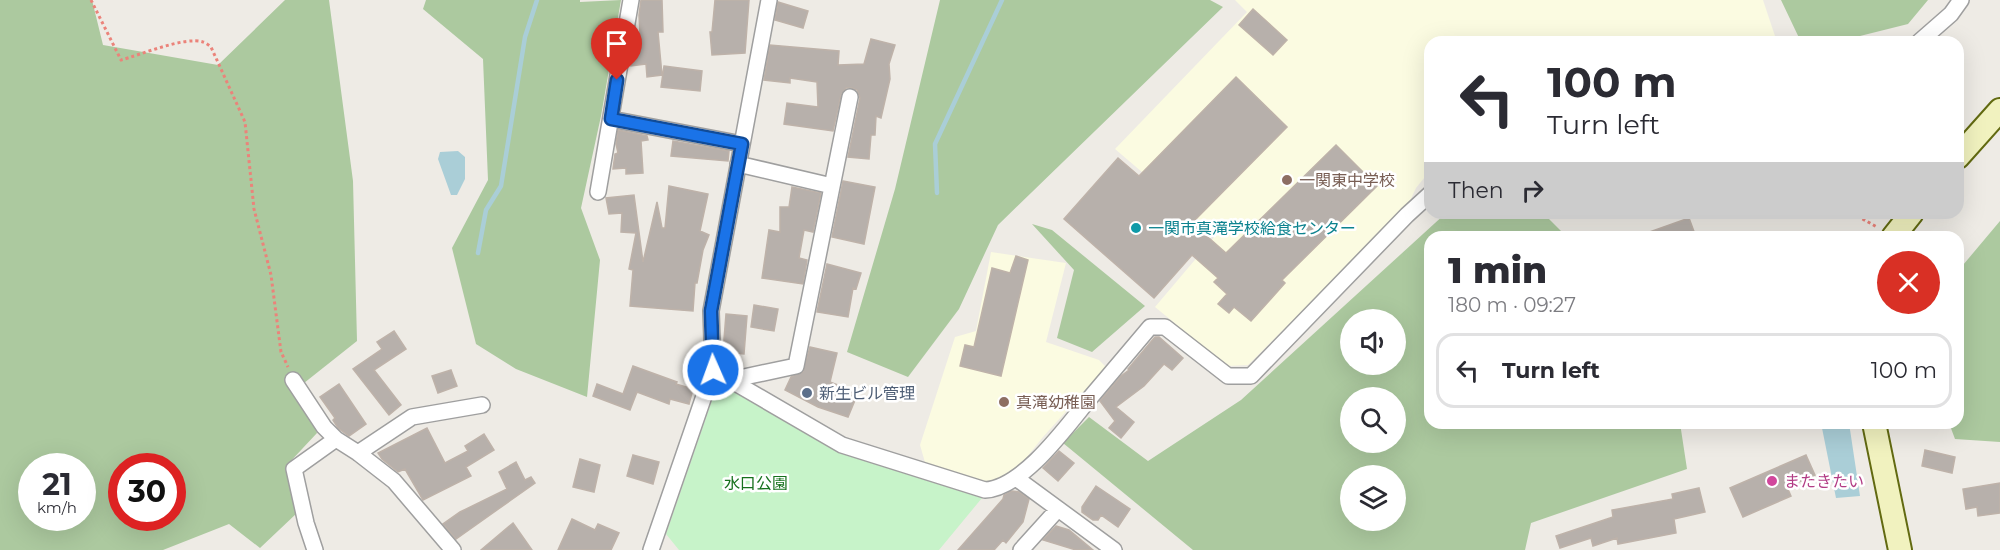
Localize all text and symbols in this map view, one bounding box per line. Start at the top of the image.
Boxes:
pin [591,18,642,80]
icon: arrive [600,27,633,60]
text: 100 m [1547,56,1676,108]
icon: left [1448,60,1526,138]
text: Turn left [1547,108,1660,141]
place label: 一関東中学校 [1299,171,1395,190]
marker: 一関東中学校 [1280,173,1294,187]
icon: right [1516,174,1549,207]
text: Then [1448,177,1504,204]
place label: 一関市真滝学校給食センター [1148,219,1356,238]
marker: 一関市真滝学校給食センター [1129,221,1143,235]
text: 1 min [1448,248,1547,292]
button: close [1877,251,1940,314]
text: 180 m · 09:27 [1448,293,1576,317]
map controls [1340,309,1406,531]
button: sound [1340,309,1406,375]
position arrow [681,338,745,402]
icon: left [1451,354,1484,387]
text: Turn left [1502,357,1600,384]
text: 100 m [1871,357,1937,384]
place label: 新生ビル管理 [819,384,915,403]
marker: 新生ビル管理 [800,386,814,400]
button: search [1340,387,1406,453]
place label: 真滝幼稚園 [1016,393,1096,412]
marker: 真滝幼稚園 [997,395,1011,409]
speed limit sign: 30 [108,453,186,531]
button: layers [1340,465,1406,531]
text: 21 [42,466,72,503]
place label: またきたい [1784,472,1864,491]
park label: 水口公園 [724,474,788,493]
marker: またきたい [1765,474,1779,488]
text: km/h [37,498,77,517]

